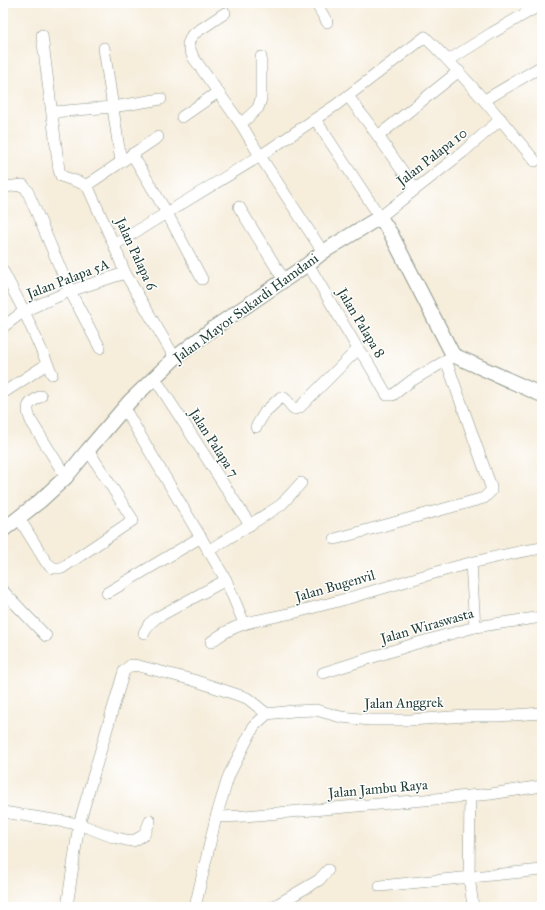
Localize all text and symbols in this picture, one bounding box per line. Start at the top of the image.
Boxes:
street label: Jalan Palapa 10 [392,124,471,192]
street label: Jalan Palapa 6 [110,213,161,294]
street label: Jalan Mayor Sukardi Hamdani [169,250,322,368]
street label: Jalan Palapa 5A [23,255,112,304]
street label: Jalan Palapa 8 [332,283,388,361]
street label: Jalan Palapa 7 [184,404,242,481]
street label: Jalan Bugenvil [291,566,377,607]
street label: Jalan Wiraswasta [377,605,476,649]
street label: Jalan Anggrek [362,694,444,713]
street label: Jalan Jambu Raya [326,776,429,803]

